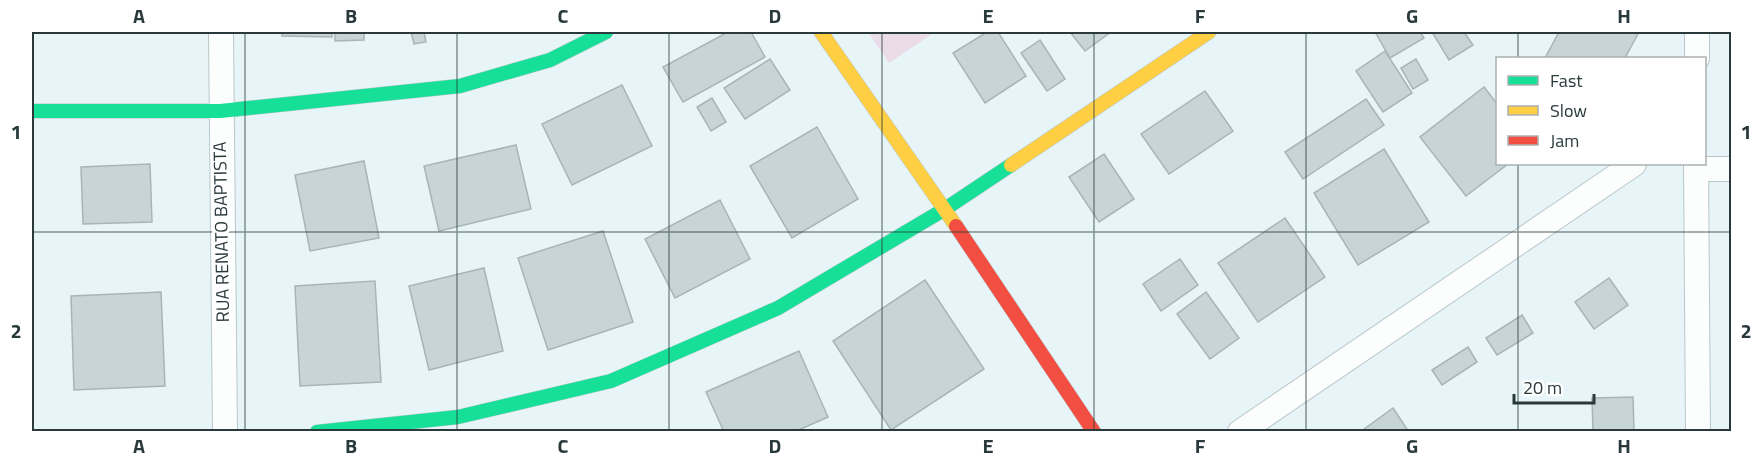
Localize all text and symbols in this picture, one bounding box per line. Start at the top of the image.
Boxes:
text: A [133,0,145,31]
text: B [345,0,357,31]
text: C [558,0,569,31]
text: D [769,0,781,31]
text: E [982,0,994,31]
text: F [1195,0,1206,31]
text: G [1406,0,1418,31]
text: H [1617,0,1631,31]
legend [1496,57,1706,165]
text: Fast [1550,67,1583,94]
text: Slow [1550,97,1587,124]
text: 1 [10,116,22,147]
text: 1 [1740,116,1752,147]
text: Jam [1550,127,1579,154]
street label: RUA RENATO BAPTISTA [206,141,236,323]
text: 2 [10,315,22,346]
text: 2 [1740,315,1752,346]
scale bar [1514,367,1594,405]
text: 20 m [1523,374,1562,401]
text: A [133,430,145,461]
text: B [345,430,357,461]
text: C [558,430,569,461]
text: D [769,430,781,461]
text: E [982,430,994,461]
text: F [1195,430,1206,461]
text: G [1406,430,1418,461]
text: H [1617,430,1631,461]

